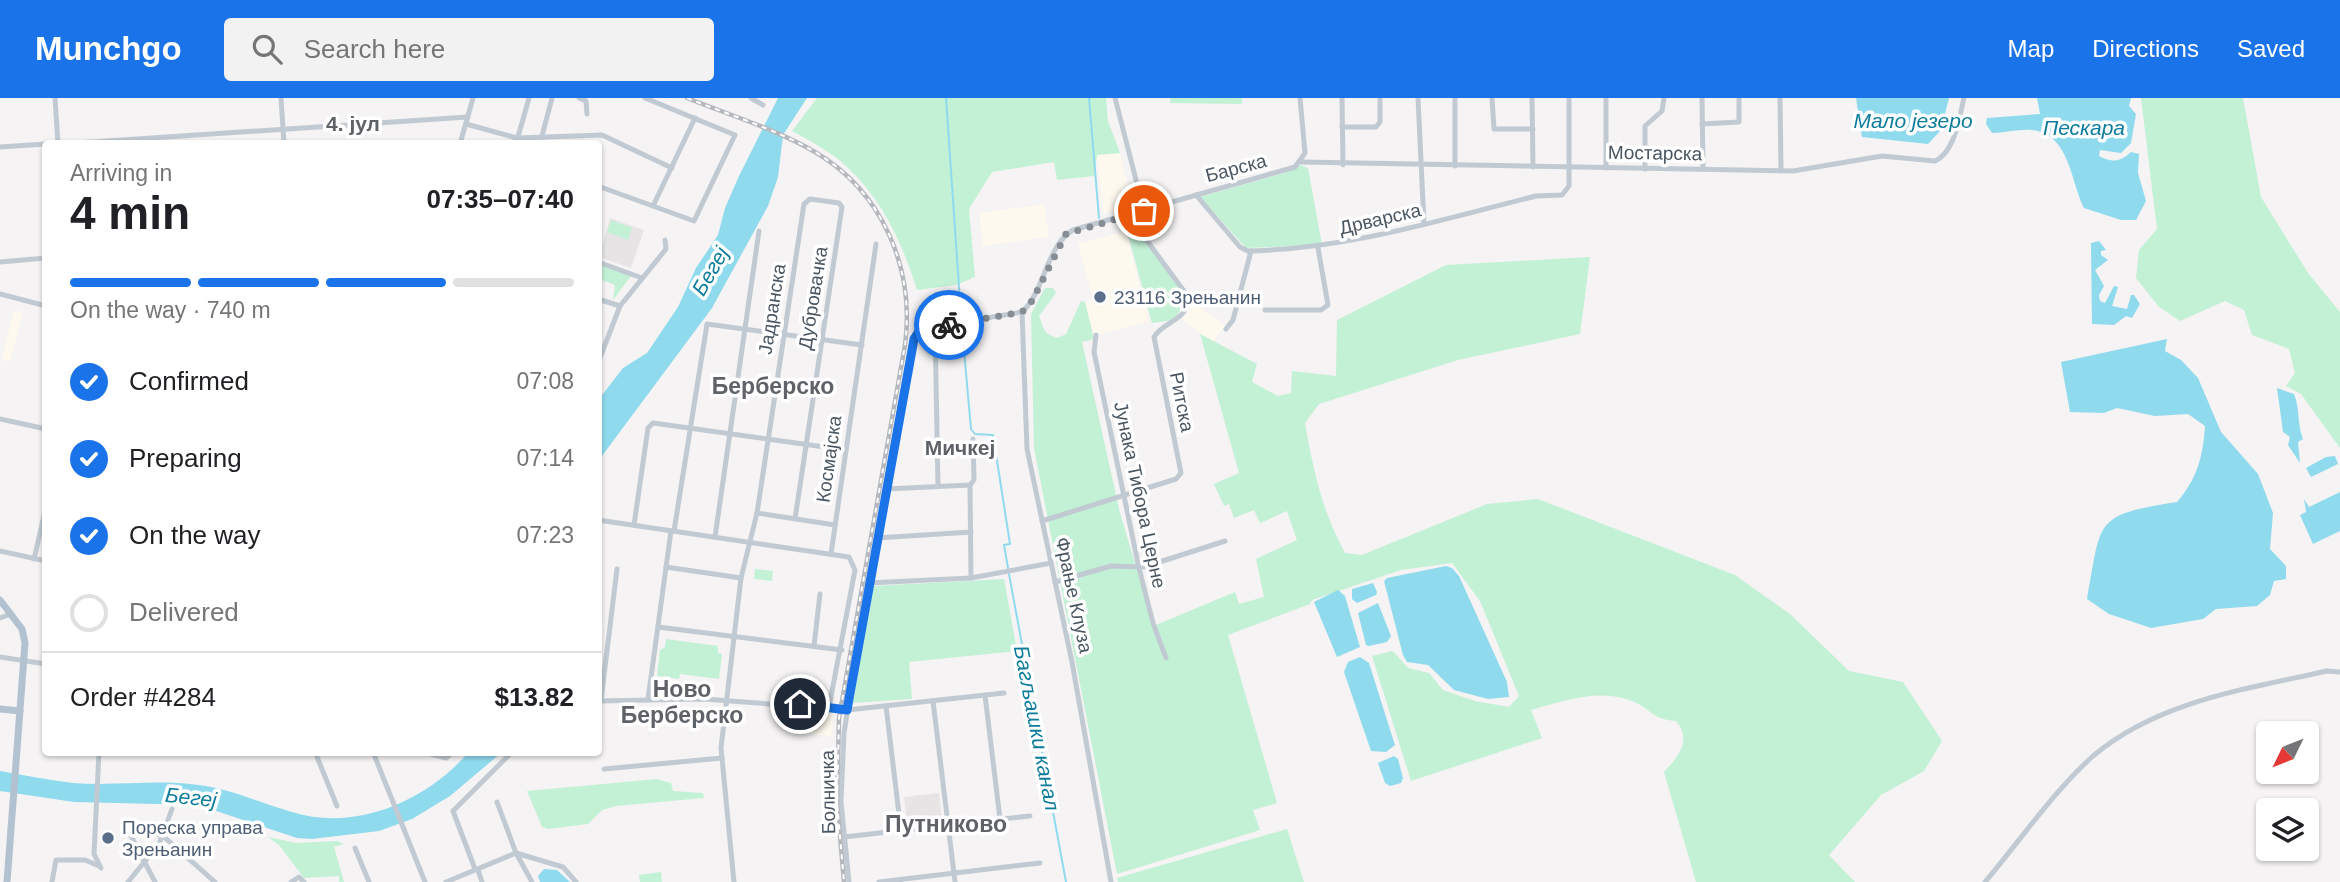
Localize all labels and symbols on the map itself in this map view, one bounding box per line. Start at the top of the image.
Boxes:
water label: Мало језеро [1853,109,1973,132]
district label: 4. јул [326,112,380,135]
water label: Пескара [2043,116,2125,139]
street label: Мостарска [1608,142,1703,164]
street label: Барска [1203,150,1269,186]
pin [1114,181,1174,241]
street label: Дрварска [1337,199,1423,239]
water label: Бегеј [687,242,734,299]
street label: Дубровачка [794,244,832,351]
street label: Јадранска [754,262,790,356]
place label: 23116 Зрењанин [1114,287,1261,308]
marker: 23116 Зрењанин [1092,289,1108,305]
courier [914,290,984,360]
street label: Ритска [1166,370,1198,434]
district label: Берберско [712,373,834,399]
street label: Јунака Тибора Церне [1110,400,1170,590]
street label: Космајска [812,414,846,504]
district label: Мичкеј [925,436,995,459]
street label: Фрање Клуза [1051,535,1097,655]
water label: Багљашки канал [1010,643,1064,813]
pin [770,674,830,734]
district label: Ново Берберско [621,676,743,728]
north arrow [2256,721,2319,784]
street label: Болничка [817,749,839,834]
water label: Бегеј [164,783,219,811]
district label: Путниково [885,811,1007,837]
place label: Пореска управа Зрењанин [122,817,263,860]
marker: Пореска управа Зрењанин [100,830,116,846]

